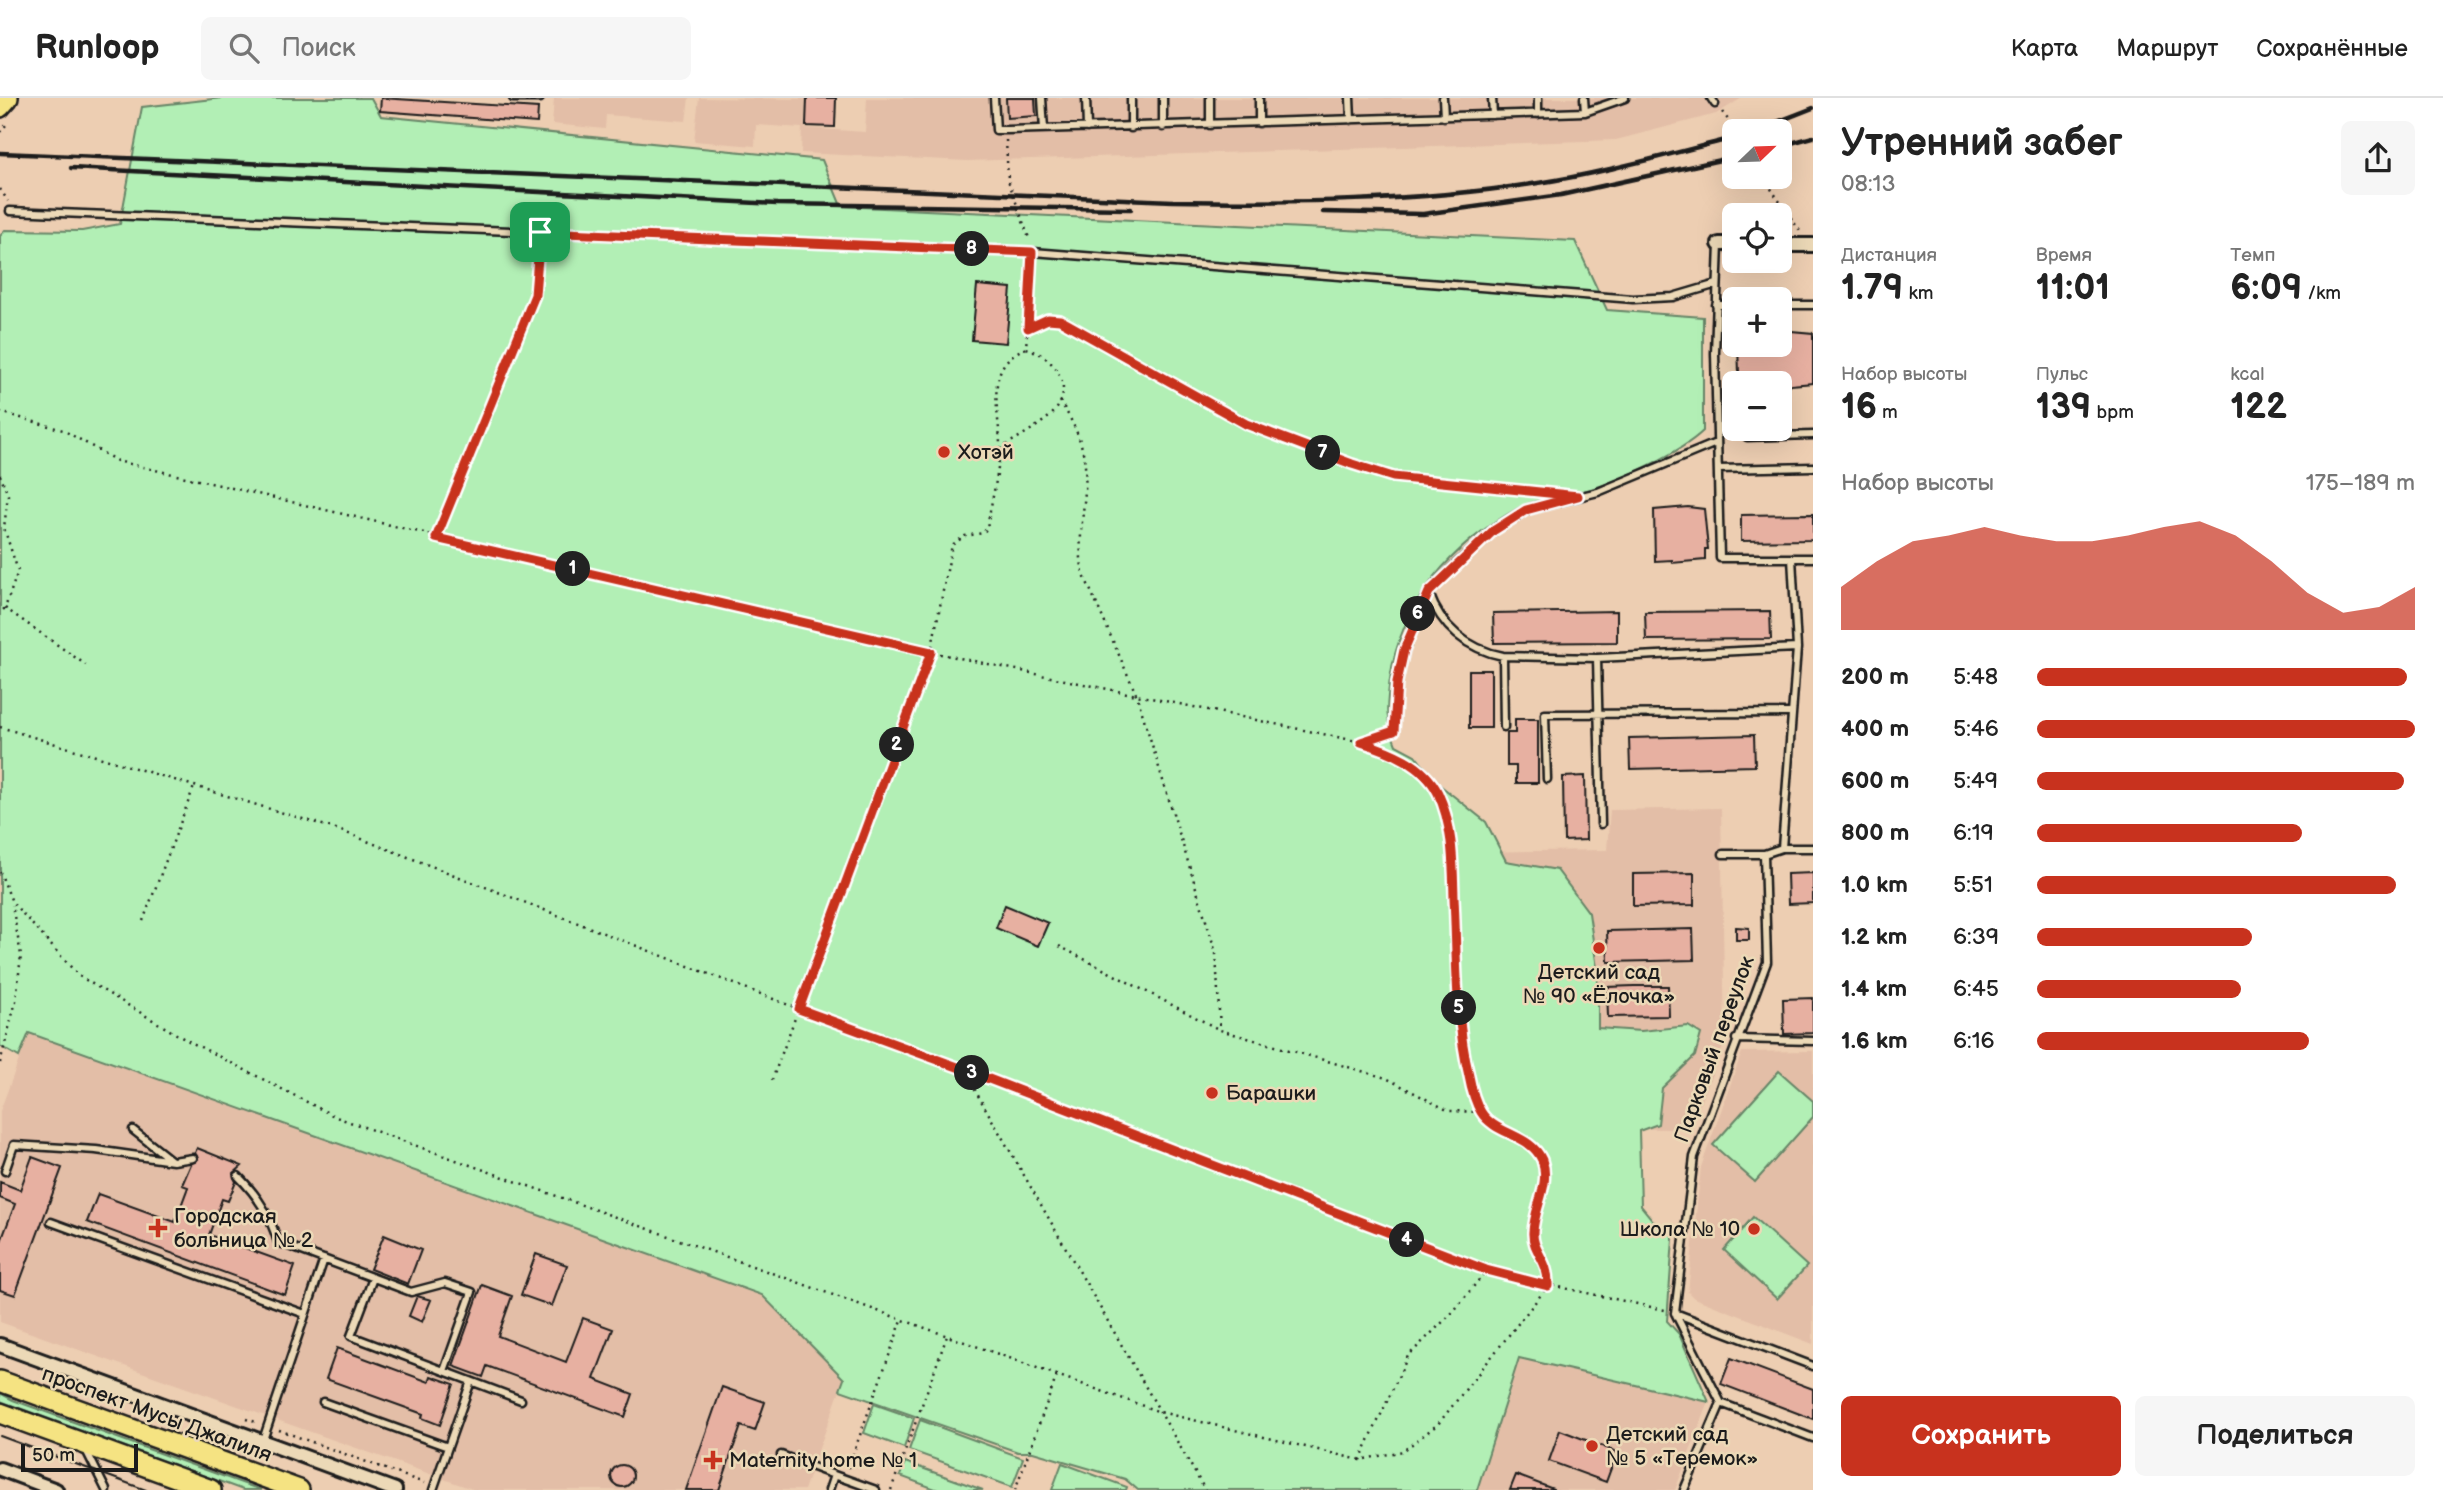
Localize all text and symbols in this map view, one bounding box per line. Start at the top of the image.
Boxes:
search box [201,17,691,80]
text: Runloop [35,28,159,68]
icon: search [225,29,263,67]
text: Поиск [281,33,356,64]
text: Карта [2011,34,2078,63]
text: Маршрут [2116,34,2218,63]
text: Сохранённые [2256,34,2408,63]
north arrow [1722,119,1792,189]
map controls [1722,119,1792,441]
text: Утренний забег [1841,121,2123,166]
button: share [2341,121,2415,195]
text: 08:13 [1841,170,1896,198]
pin [510,202,570,262]
button: locate [1722,203,1792,273]
icon: arrive [521,213,559,251]
pin: 8 [954,232,990,266]
text: 8 [966,237,977,260]
text: Дистанция [1841,244,1937,267]
text: Время [2036,244,2092,267]
text: Темп [2230,244,2275,267]
text: 1.79 [1841,267,1903,310]
text: 11:01 [2036,267,2110,310]
text: 6:09 [2230,267,2302,310]
text: km [1903,282,1933,305]
text: /km [2302,282,2341,305]
button: + [1722,287,1792,357]
text: Набор высоты [1841,363,1967,386]
text: Пульс [2036,363,2088,386]
text: kcal [2230,363,2264,386]
button: − [1722,371,1792,441]
text: 16 [1841,386,1877,429]
text: 139 [2036,386,2091,429]
text: 122 [2230,386,2287,429]
text: m [1877,401,1898,424]
text: bpm [2091,401,2134,424]
pin: 7 [1306,436,1340,470]
place label: Хотэй [958,440,1014,465]
text: 7 [1317,441,1328,464]
marker: Хотэй [936,444,952,460]
text: Набор высоты [1841,469,1994,497]
text: 175–189 m [2306,469,2415,497]
pin: 1 [556,552,590,587]
text: 1 [569,557,577,580]
pin: 6 [1400,596,1436,632]
text: 6 [1412,602,1423,625]
text: 200 m [1841,663,1909,691]
text: 5:48 [1953,663,1998,691]
text: 400 m [1841,715,1909,743]
text: 5:46 [1953,715,1999,743]
pin: 2 [880,728,914,762]
text: 2 [891,733,902,756]
text: 600 m [1841,767,1909,795]
text: 5:49 [1953,767,1998,795]
text: 800 m [1841,819,1909,847]
text: 6:19 [1953,819,1994,847]
text: 1.0 km [1841,871,1908,899]
text: 5:51 [1953,871,1993,899]
text: 1.2 km [1841,923,1907,951]
text: 6:39 [1953,923,1999,951]
marker: Детский сад № 90 «Ёлочка» [1591,940,1607,956]
street label: Парковый переулок [1669,952,1760,1146]
place label: Детский сад № 90 «Ёлочка» [1523,960,1675,1009]
text: 1.4 km [1841,975,1907,1003]
text: 6:45 [1953,975,1999,1003]
pin: 5 [1442,990,1476,1026]
text: 5 [1453,996,1464,1019]
text: 1.6 km [1841,1027,1908,1055]
text: 6:16 [1953,1027,1995,1055]
pin: 3 [954,1056,990,1090]
text: 3 [966,1061,977,1084]
place label: Барашки [1226,1081,1316,1106]
marker: Барашки [1204,1085,1220,1101]
place label: Городская больница № 2 [174,1204,314,1253]
place label: Школа № 10 [1619,1217,1740,1242]
marker: Городская больница № 2 [148,1218,168,1238]
marker: Школа № 10 [1746,1221,1762,1237]
pin: 4 [1390,1222,1424,1258]
text: 4 [1401,1228,1412,1251]
street label: проспект Мусы Джалиля [38,1361,275,1468]
button: Сохранить [1841,1396,2121,1476]
button: Поделиться [2135,1396,2415,1476]
place label: Детский сад № 5 «Теремок» [1606,1422,1758,1471]
marker: Детский сад № 5 «Теремок» [1584,1438,1600,1454]
scale bar [21,1441,138,1473]
text: 50 m [32,1444,75,1467]
place label: Maternity home № 1 [729,1448,917,1473]
marker: Maternity home № 1 [703,1450,723,1470]

